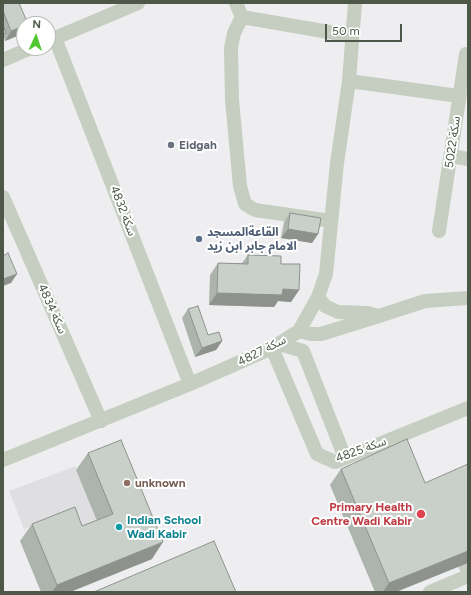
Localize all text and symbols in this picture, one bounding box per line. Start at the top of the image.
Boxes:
north arrow [16,16,56,56]
scale bar [327,16,404,42]
text: N [32,18,41,31]
text: 50 m [332,24,360,38]
street label: سكة 5022 [442,115,464,169]
place label: Eidgah [179,138,217,152]
marker: Eidgah [166,140,176,150]
street label: سكة 4832 [107,184,139,238]
place label: القاعةالمسجد الامام جابر ابن زيد [207,225,297,253]
marker: القاعةالمسجد الامام جابر ابن زيد [194,234,204,244]
street label: سكة 4834 [35,282,69,336]
street label: سكة 4827 [235,333,289,369]
street label: سكة 4825 [334,434,388,466]
place label: unknown [135,476,185,490]
marker: unknown [122,478,132,488]
place label: Primary Health Centre Wadi Kabir [311,500,412,528]
marker: Primary Health Centre Wadi Kabir [415,508,427,520]
place label: Indian School Wadi Kabir [127,513,201,541]
marker: Indian School Wadi Kabir [114,522,124,532]

